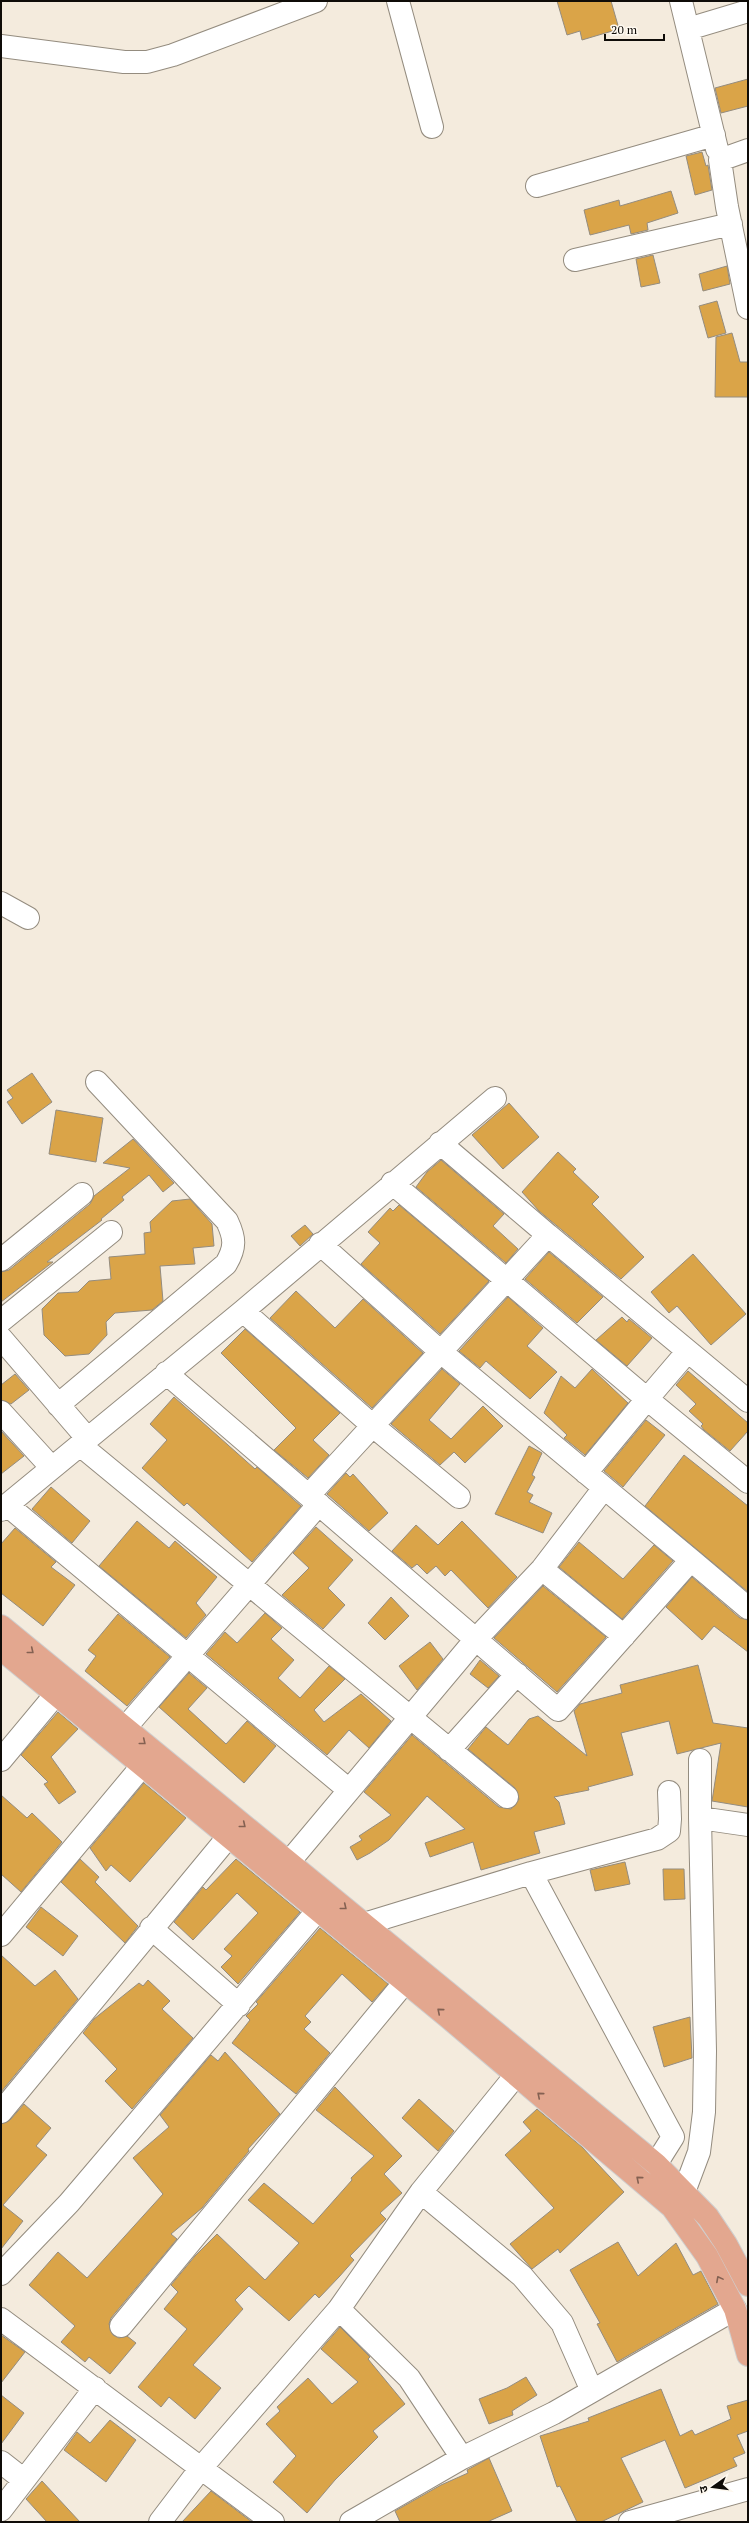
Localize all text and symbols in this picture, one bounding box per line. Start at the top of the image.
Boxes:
scale bar [605,16,664,42]
text: 20 m [611,22,638,37]
one-way arrow [27,1646,34,1653]
one-way arrow [138,1738,145,1745]
one-way arrow [239,1820,246,1827]
one-way arrow [339,1902,346,1909]
one-way arrow [438,2009,445,2016]
one-way arrow [537,2093,544,2100]
one-way arrow [636,2176,644,2183]
one-way arrow [716,2276,724,2284]
north arrow [693,2467,733,2507]
text: उ [696,2484,711,2494]

